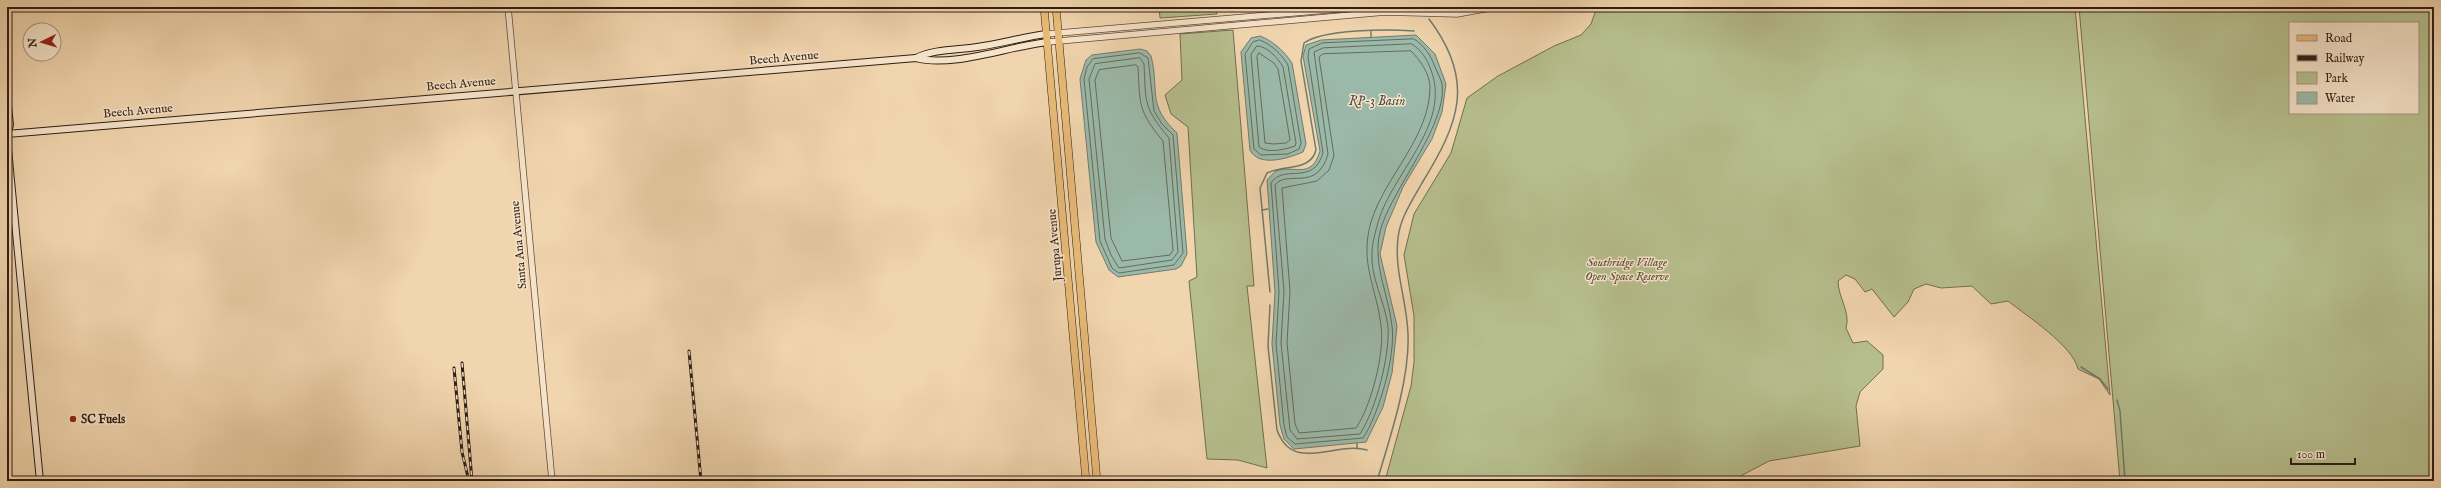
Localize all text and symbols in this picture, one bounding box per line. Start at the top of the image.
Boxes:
north arrow [22,22,62,62]
legend [2289,22,2419,114]
text: Road [2325,31,2353,46]
text: N [26,37,41,49]
street label: Beech Avenue [749,47,820,69]
text: Railway [2325,51,2364,66]
text: Park [2325,71,2348,86]
street label: Beech Avenue [426,73,497,95]
text: Water [2325,91,2356,106]
water label: RP-3 Basin [1349,93,1405,110]
street label: Beech Avenue [103,100,174,122]
street label: Santa Ana Avenue [508,200,530,290]
street label: Jurupa Avenue [1044,208,1067,284]
park label: Southridge Village Open Space Reserve [1585,255,1669,284]
place label: SC Fuels [81,412,126,427]
marker: SC Fuels [68,414,78,424]
scale bar [2291,440,2355,466]
text: 100 m [2297,447,2325,462]

